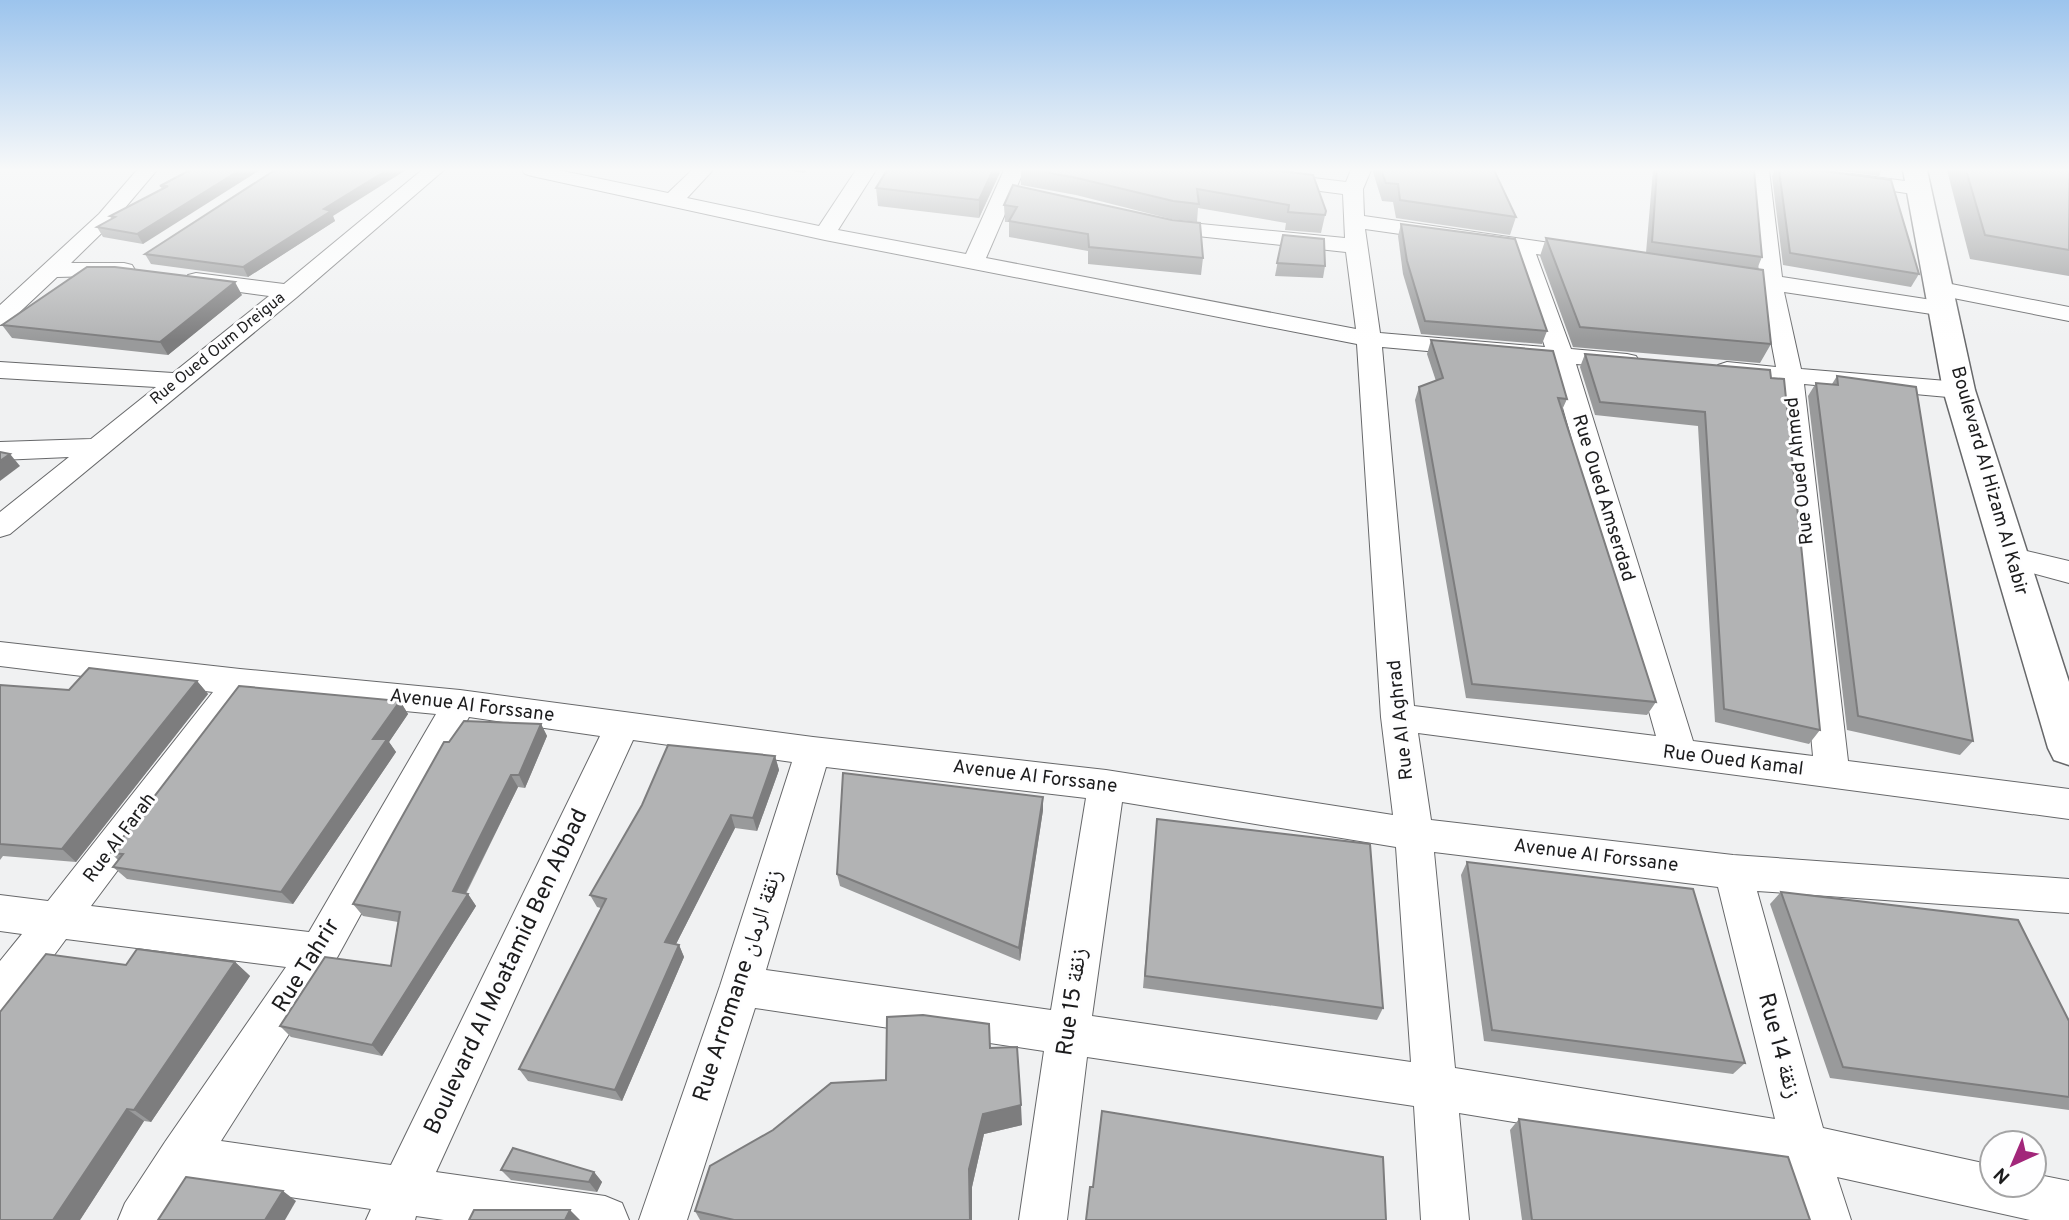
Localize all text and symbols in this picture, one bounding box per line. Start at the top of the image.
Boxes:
street label: Rue Oued Oum Dreigua [146,288,290,410]
street label: Boulevard Al Hizam Al Kabir [1945,364,2033,599]
street label: Rue Oued Ahmed [1780,396,1820,546]
street label: Rue Oued Amserdad [1566,411,1640,585]
street label: Rue Al Aghrad [1383,659,1419,781]
street label: Avenue Al Forssane [388,684,556,728]
street label: Rue Oued Kamal [1661,740,1805,782]
street label: Avenue Al Forssane [951,755,1119,799]
street label: Rue Al Farah [78,788,162,888]
street label: Boulevard Al Moatamid Ben Abbad [419,805,595,1139]
street label: Avenue Al Forssane [1512,834,1680,878]
street label: Rue Arromane زنقة الرمان [688,866,790,1106]
street label: Rue Tahrir [267,914,347,1018]
street label: Rue 15 زنقة [1051,946,1095,1058]
street label: Rue 14 زنقة [1750,990,1806,1102]
north arrow [1978,1129,2048,1199]
text: N [1989,1161,2016,1188]

